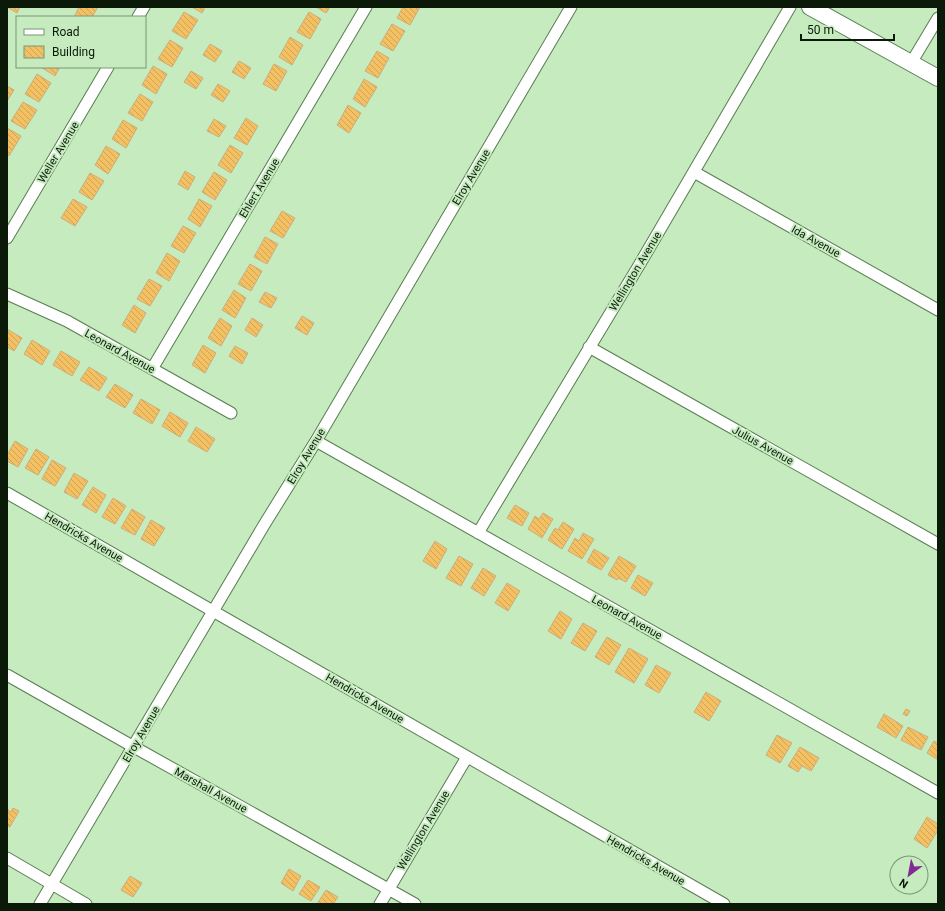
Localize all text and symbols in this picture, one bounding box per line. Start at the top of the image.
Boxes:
legend [16,16,146,68]
scale bar [801,16,894,42]
text: 50 m [807,23,834,37]
text: Road [52,25,80,39]
text: Building [52,45,95,59]
street label: Weller Avenue [35,119,82,185]
street label: Elroy Avenue [450,147,493,207]
street label: Ehlert Avenue [237,156,282,220]
street label: Ida Avenue [789,223,843,260]
street label: Wellington Avenue [607,229,664,313]
street label: Leonard Avenue [82,327,157,376]
street label: Julius Avenue [730,423,796,468]
street label: Elroy Avenue [285,426,328,486]
street label: Hendricks Avenue [42,510,125,565]
street label: Leonard Avenue [589,593,664,642]
street label: Hendricks Avenue [323,671,406,726]
street label: Elroy Avenue [120,704,163,765]
street label: Marshall Avenue [172,765,250,816]
street label: Wellington Avenue [395,788,452,872]
street label: Hendricks Avenue [604,833,687,888]
north arrow [889,855,929,895]
text: N [897,875,911,891]

